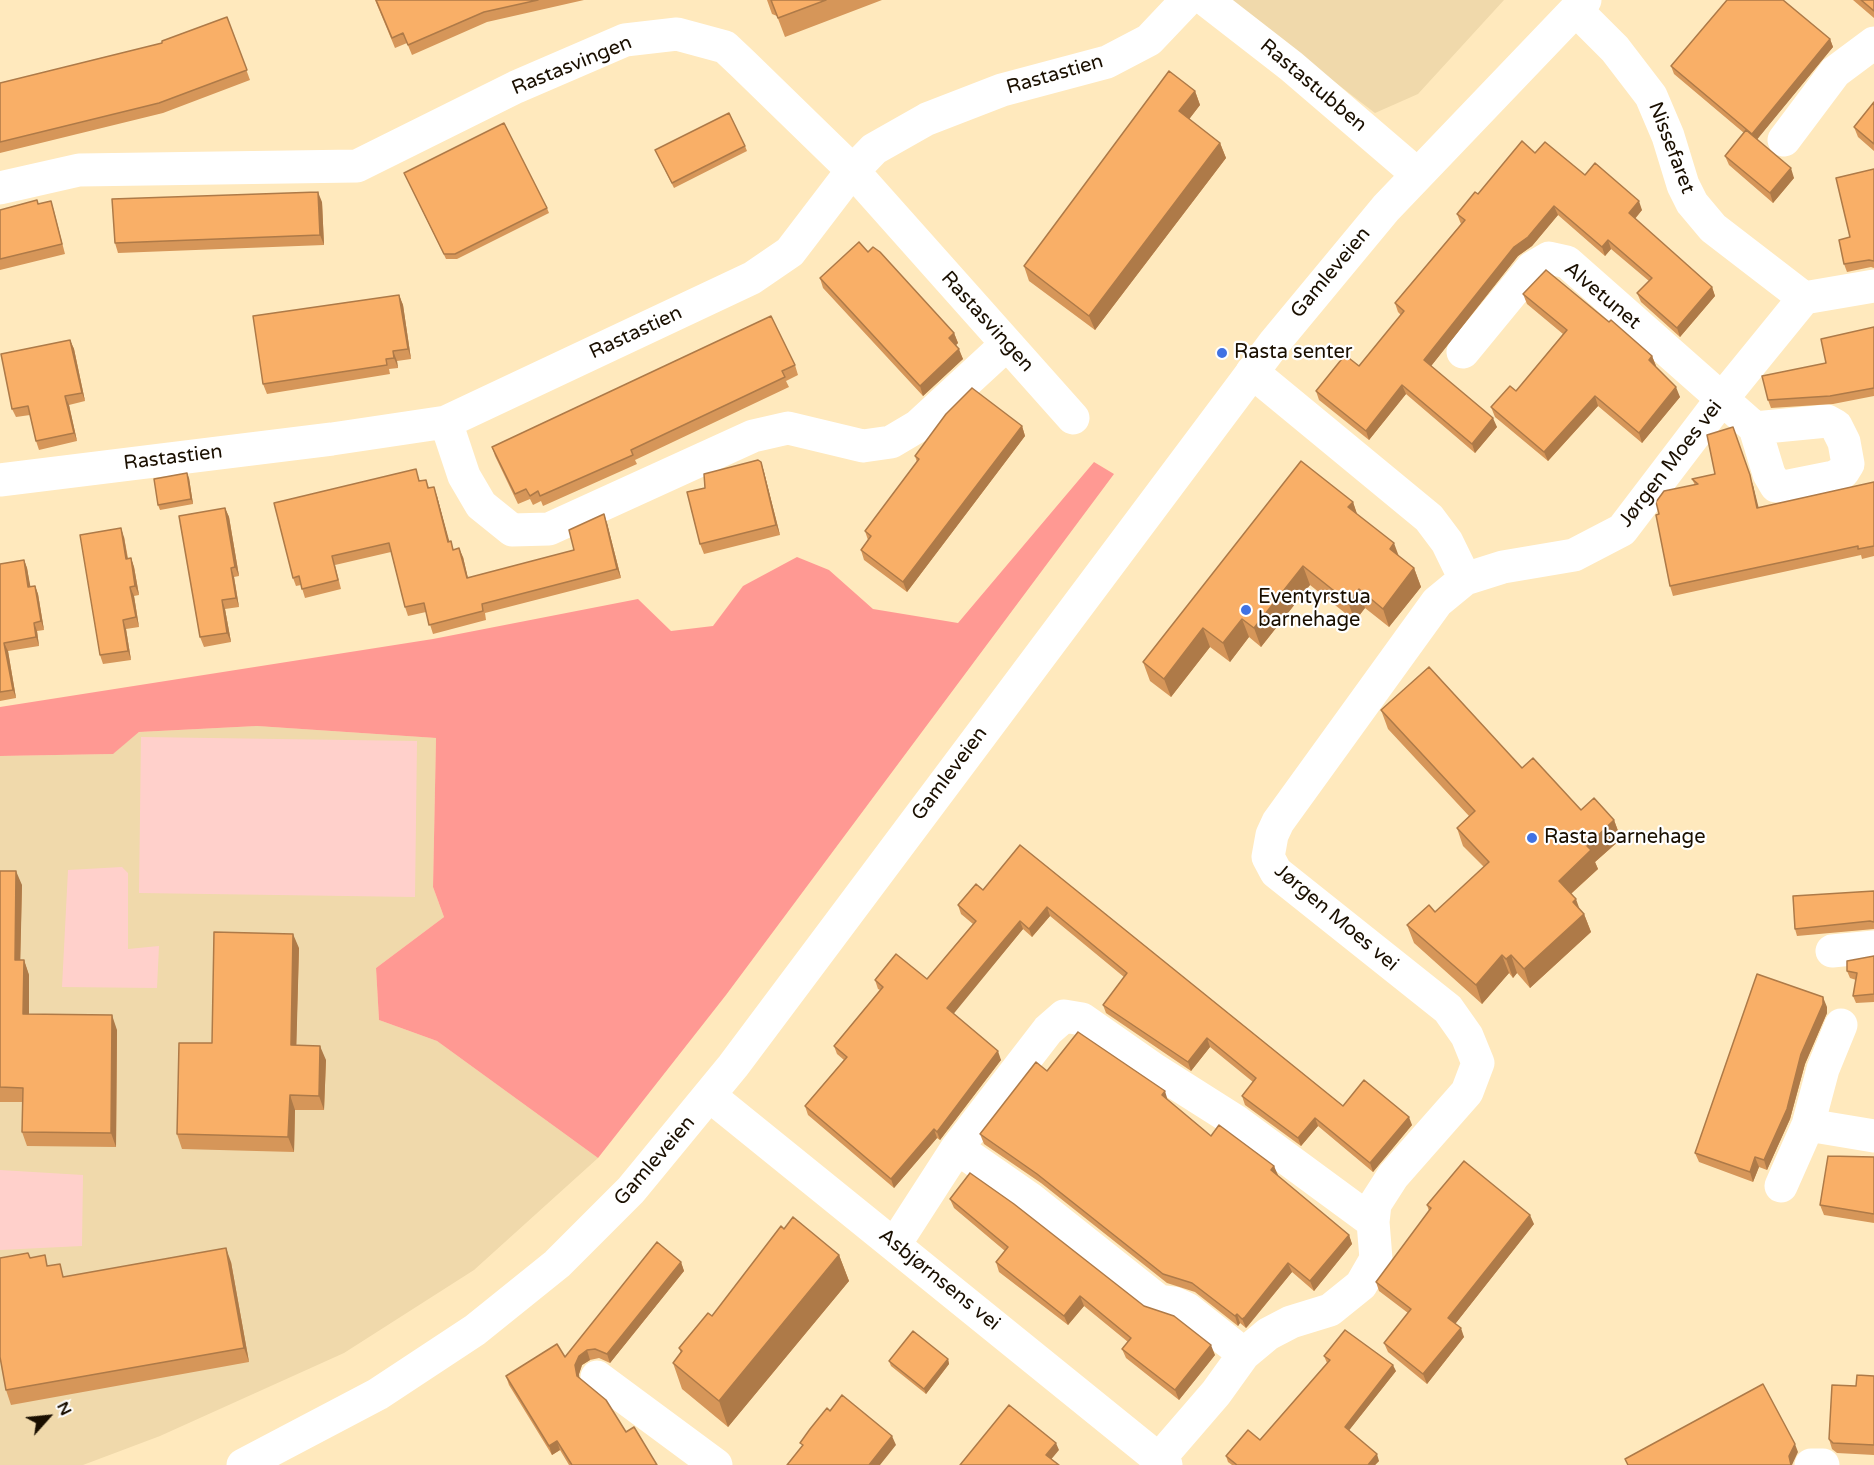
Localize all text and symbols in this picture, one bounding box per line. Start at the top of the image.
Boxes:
street label: Rastasvingen [508,31,636,101]
street label: Rastastubben [1255,34,1371,138]
street label: Rastastien [1004,50,1106,100]
street label: Nissefaret [1643,99,1699,197]
street label: Gamleveien [1286,223,1376,323]
street label: Alvetunet [1559,257,1645,335]
street label: Rastasvingen [935,267,1039,377]
street label: Rastastien [586,301,686,365]
place label: Rasta senter [1234,341,1352,365]
marker: Rasta senter [1215,346,1229,360]
street label: Jørgen Moes vei [1614,396,1728,532]
street label: Rastastien [122,440,224,476]
place label: Eventyrstua barnehage [1258,586,1371,633]
marker: Eventyrstua barnehage [1239,603,1253,617]
street label: Gamleveien [907,722,993,826]
place label: Rasta barnehage [1544,826,1705,850]
marker: Rasta barnehage [1525,831,1539,845]
street label: Jørgen Moes vei [1269,859,1403,977]
street label: Gamleveien [609,1111,701,1211]
street label: Asbjørnsens vei [874,1224,1004,1336]
north arrow [18,1387,78,1447]
text: N [52,1399,76,1419]

